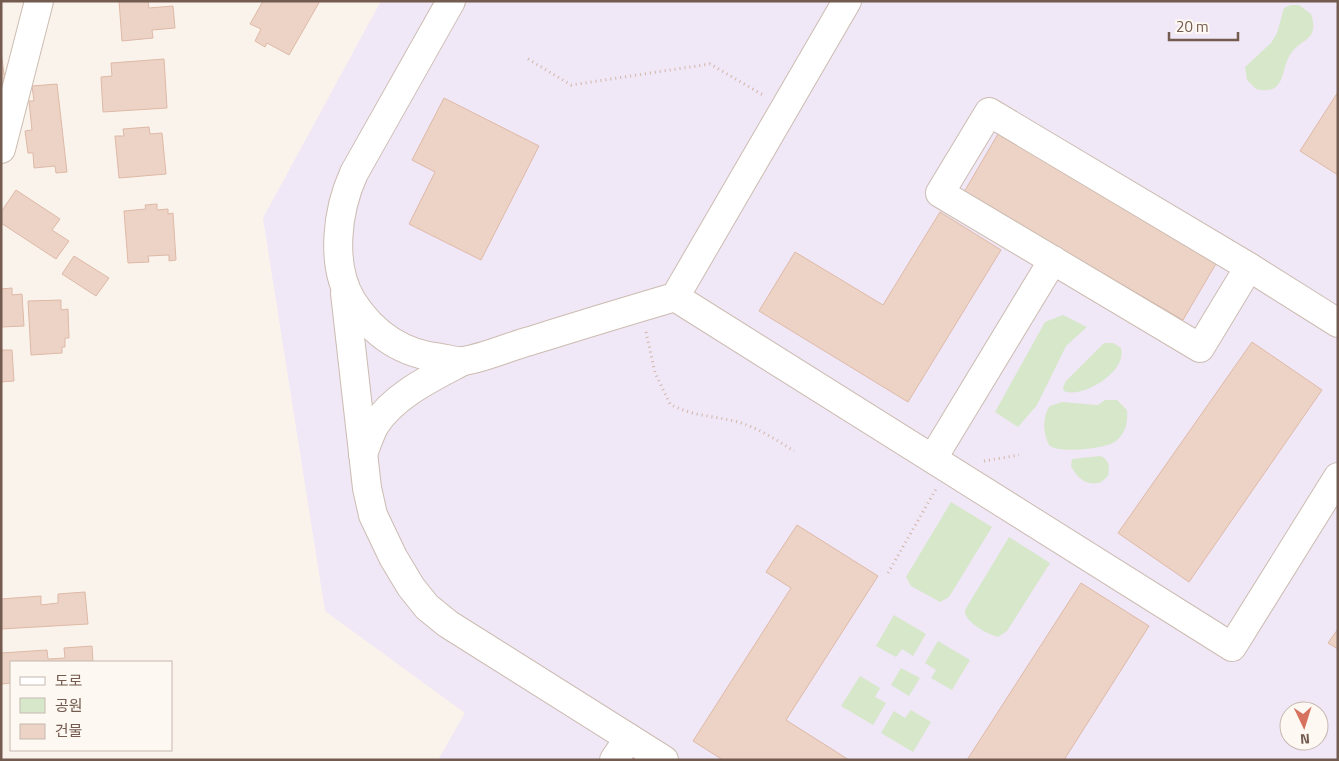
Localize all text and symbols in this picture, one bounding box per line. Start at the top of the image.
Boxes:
scale bar [1169,10,1238,42]
text: 20 m [1176,15,1209,38]
legend [10,661,172,751]
text: 도로 [55,669,83,692]
text: 공원 [55,694,83,717]
north arrow [1279,701,1329,751]
text: 건물 [55,719,83,742]
text: N [1299,729,1311,750]

